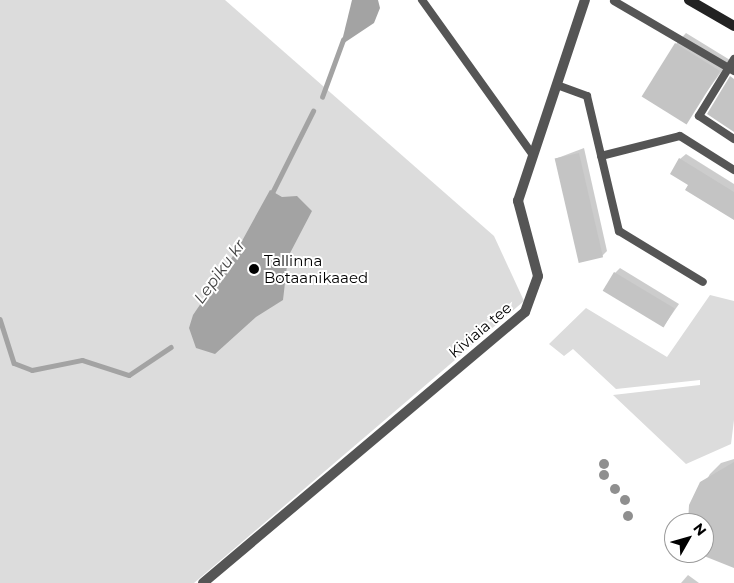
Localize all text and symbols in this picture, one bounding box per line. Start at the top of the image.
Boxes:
water label: Lepiku kr [190,236,250,308]
place label: Tallinna Botaanikaaed [264,251,368,286]
marker: Tallinna Botaanikaaed [248,263,260,275]
street label: Kiviaia tee [445,299,515,361]
north arrow [664,513,714,563]
text: N [689,519,711,539]

